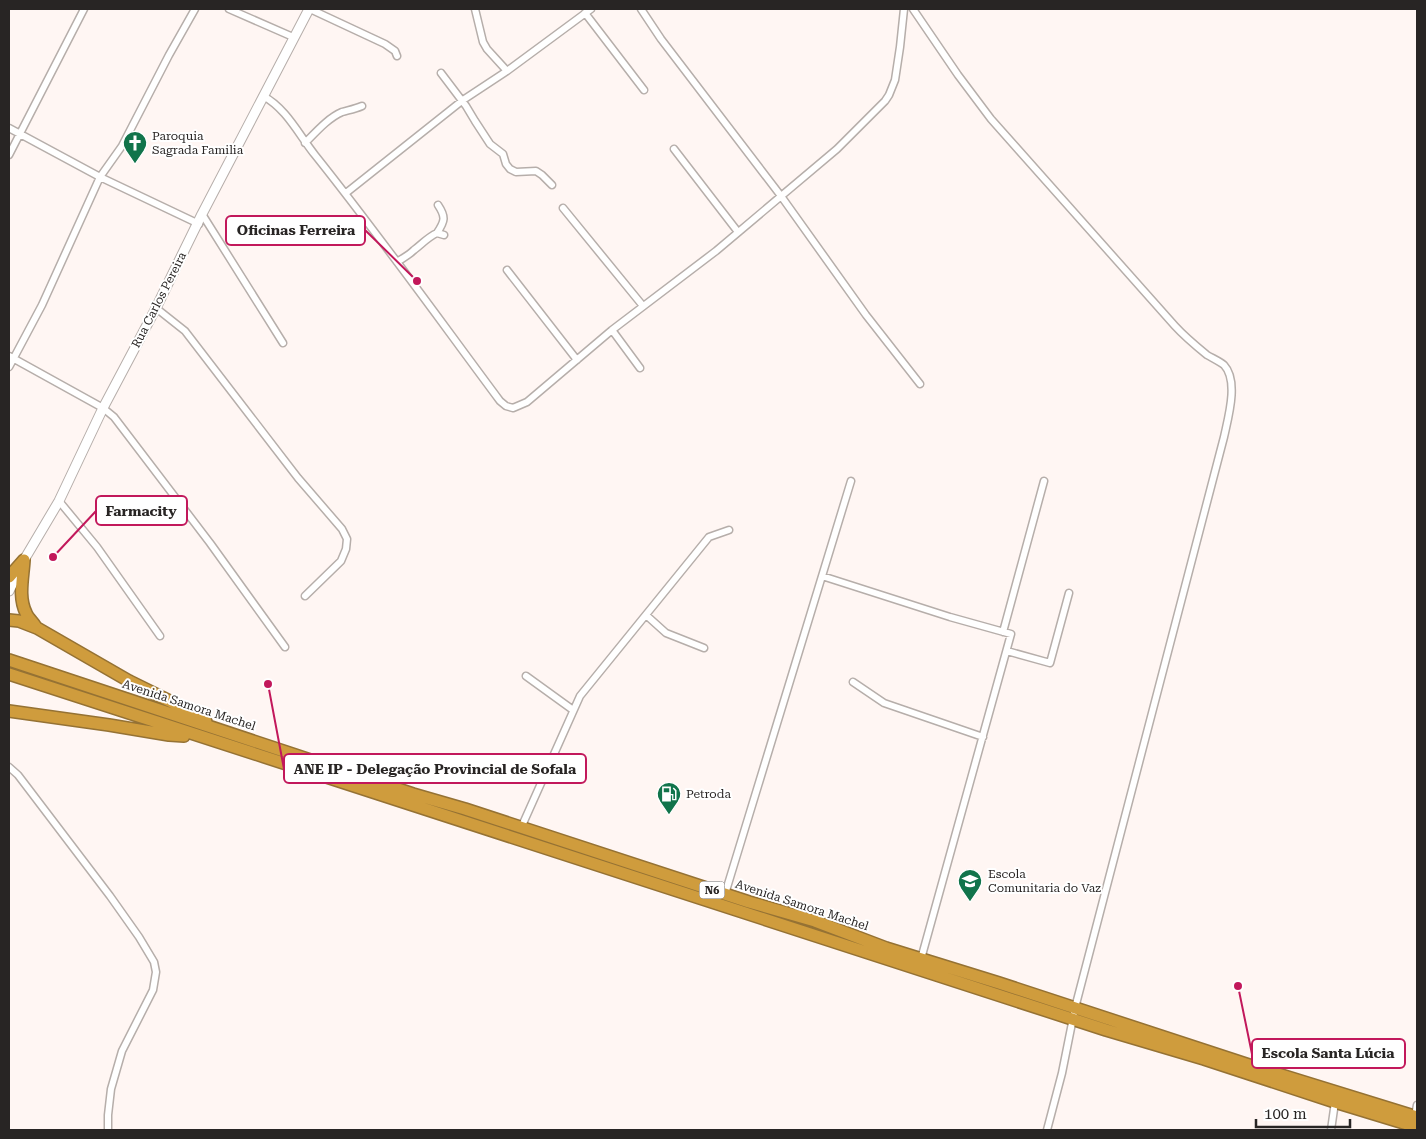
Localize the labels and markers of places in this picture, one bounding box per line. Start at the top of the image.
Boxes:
place label: Paroquia Sagrada Familia [152,129,244,157]
church icon: Paroquia Sagrada Familia [122,130,148,164]
callout: Oficinas Ferreira [226,216,365,245]
callout: Farmacity [96,496,187,525]
callout: ANE IP - Delegação Provincial de Sofala [284,754,586,783]
fuel station icon: Petroda [656,781,682,815]
place label: Petroda [686,787,731,801]
place label: Escola Comunitaria do Vaz [988,867,1101,895]
school or university icon: Escola Comunitaria do Vaz [957,868,983,902]
callout: Escola Santa Lúcia [1252,1039,1405,1068]

